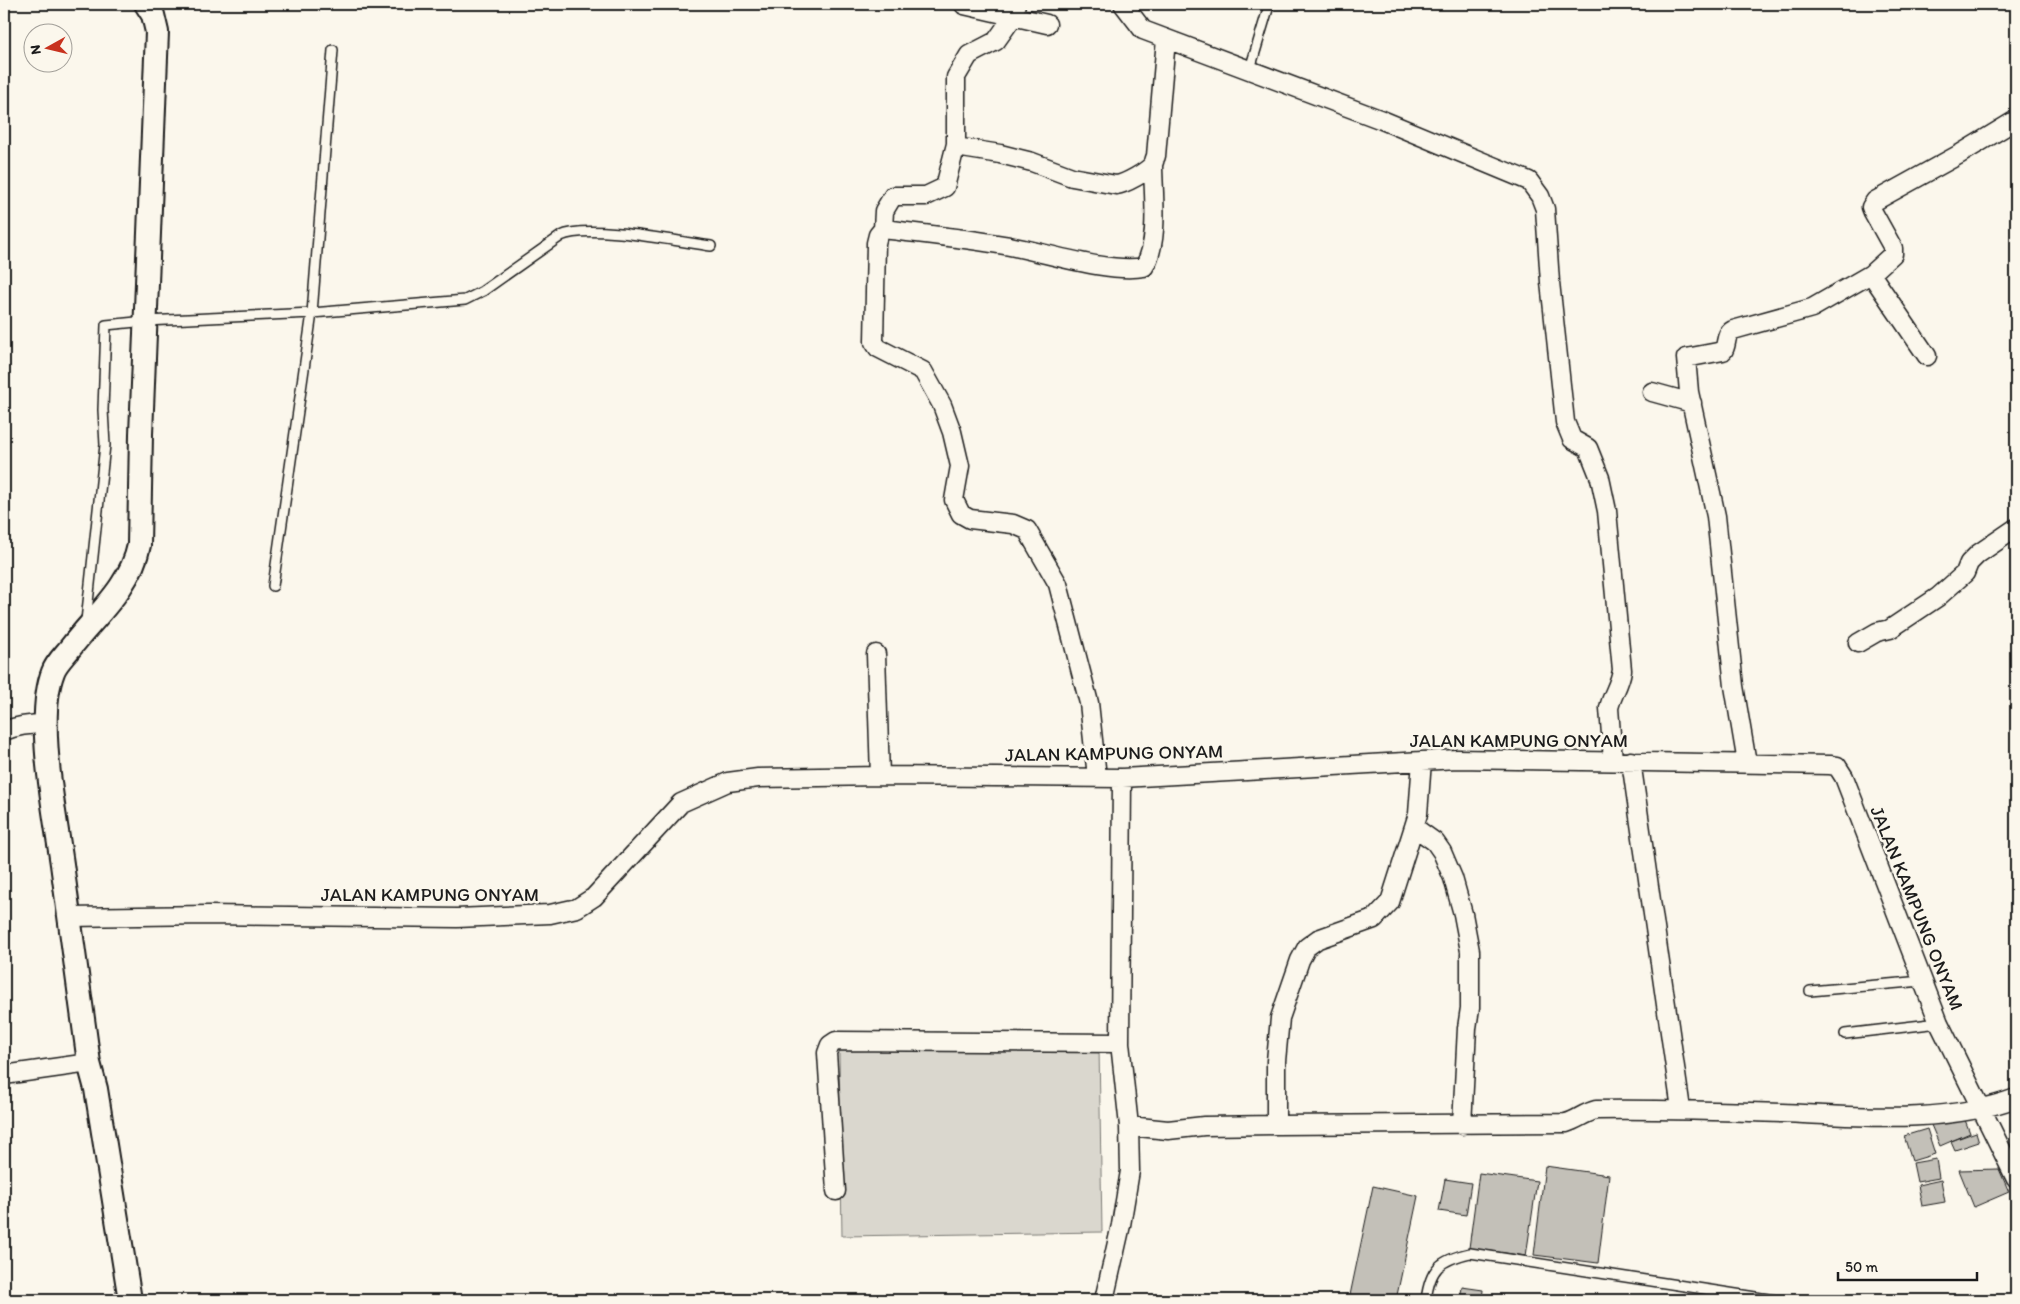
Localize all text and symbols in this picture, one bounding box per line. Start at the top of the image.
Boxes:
north arrow [22,22,72,72]
text: N [27,44,45,56]
street label: JALAN KAMPUNG ONYAM [1410,729,1628,752]
street label: JALAN KAMPUNG ONYAM [1005,740,1223,766]
street label: JALAN KAMPUNG ONYAM [1865,802,1969,1014]
street label: JALAN KAMPUNG ONYAM [321,883,539,906]
scale bar [1838,1249,1976,1281]
text: 50 m [1845,1258,1878,1276]

